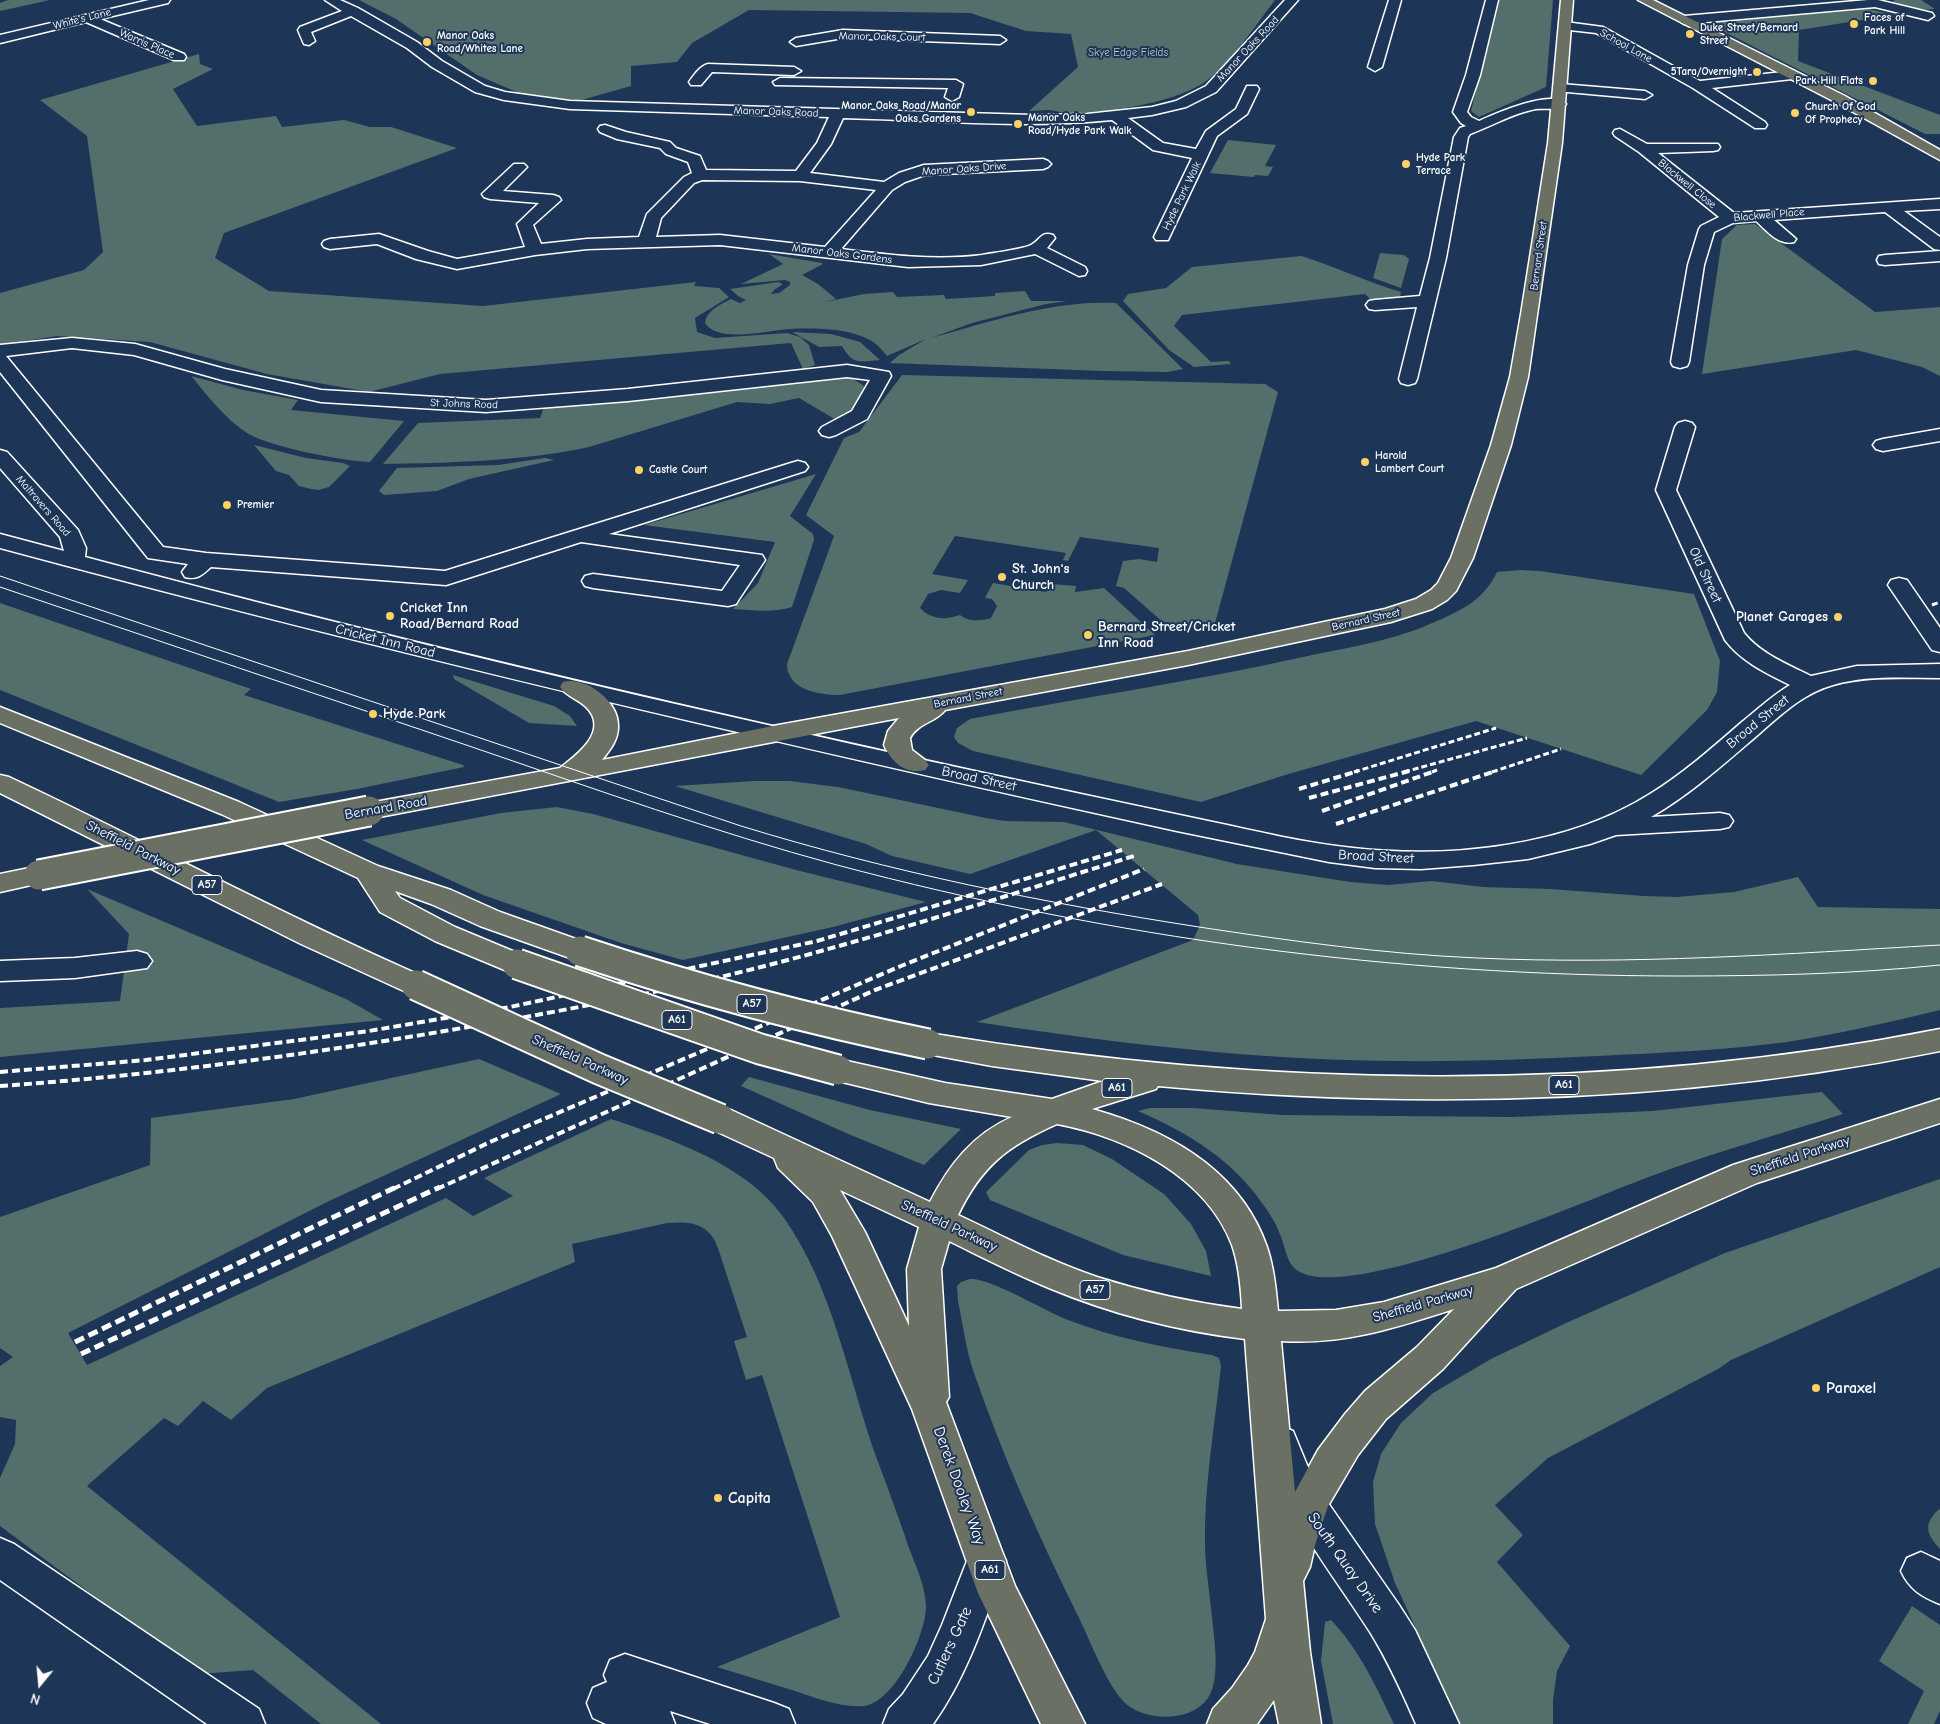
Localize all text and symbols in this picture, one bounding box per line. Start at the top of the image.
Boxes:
street label: White's Lane [52,5,112,33]
place label: Faces of Park Hill [1864,11,1905,37]
street label: Manor Oaks Road [1214,13,1282,85]
marker: Faces of Park Hill [1848,18,1860,30]
place label: Duke Street/Bernard Street [1700,21,1798,47]
street label: Warris Place [117,26,177,62]
street label: School Lane [1598,26,1654,66]
marker: Duke Street/Bernard Street [1684,28,1696,40]
place label: Manor Oaks Road/Whites Lane [437,29,523,55]
street label: Manor Oaks Court [838,30,926,44]
marker: Manor Oaks Road/Whites Lane [421,36,433,48]
park label: Skye Edge Fields [1088,46,1168,60]
place label: 5Tara/Overnight [1671,65,1747,79]
marker: 5Tara/Overnight [1751,66,1763,78]
place label: Park Hill Flats [1795,74,1863,88]
marker: Park Hill Flats [1867,75,1879,87]
place label: Manor Oaks Road/Manor Oaks Gardens [841,99,961,125]
place label: Church Of God Of Prophecy [1805,100,1876,126]
street label: Manor Oaks Road [733,104,819,120]
marker: Manor Oaks Road/Manor Oaks Gardens [965,106,977,118]
marker: Church Of God Of Prophecy [1789,107,1801,119]
place label: Manor Oaks Road/Hyde Park Walk [1028,111,1132,137]
marker: Manor Oaks Road/Hyde Park Walk [1012,118,1024,130]
place label: Hyde Park Terrace [1416,151,1465,177]
street label: Blackwell Close [1655,157,1719,211]
marker: Hyde Park Terrace [1400,158,1412,170]
street label: Manor Oaks Drive [921,159,1007,179]
street label: Hyde Park Walk [1160,160,1204,232]
street label: Blackwell Place [1733,205,1805,225]
street label: Bernard Street [1528,221,1550,291]
street label: Manor Oaks Gardens [791,241,893,267]
street label: St Johns Road [430,396,498,412]
place label: Harold Lambert Court [1375,449,1444,475]
marker: Harold Lambert Court [1359,456,1371,468]
place label: Castle Court [649,463,707,477]
marker: Castle Court [633,464,645,476]
street label: Maltravers Road [13,473,73,539]
place label: Premier [237,498,274,512]
marker: Premier [221,499,233,511]
street label: Old Street [1685,545,1725,605]
place label: St. John's Church [1012,561,1069,594]
marker: St. John's Church [996,571,1008,583]
place label: Cricket Inn Road/Bernard Road [400,600,519,632]
street label: Bernard Street [1331,606,1401,634]
place label: Planet Garages [1736,609,1828,625]
marker: Cricket Inn Road/Bernard Road [384,610,396,622]
marker: Planet Garages [1832,611,1844,623]
place label: Bernard Street/Cricket Inn Road [1098,619,1235,652]
street label: Cricket Inn Road [333,620,437,662]
marker: Bernard Street/Cricket Inn Road [1082,629,1094,641]
street label: Bernard Street [933,685,1003,711]
street label: Broad Street [1723,692,1793,752]
place label: Hyde Park [383,706,446,722]
marker: Hyde Park [367,708,379,720]
street label: Broad Street [940,763,1018,795]
street label: Bernard Road [343,792,429,824]
street label: Sheffield Parkway [83,817,183,879]
street label: Broad Street [1338,847,1414,867]
road number: A57 [192,876,222,894]
road number: A57 [737,994,767,1014]
road number: A61 [662,1010,692,1030]
street label: Sheffield Parkway [529,1031,631,1089]
road number: A61 [1549,1076,1579,1094]
road number: A61 [1102,1078,1132,1098]
street label: Sheffield Parkway [1748,1132,1852,1180]
street label: Sheffield Parkway [898,1196,1000,1256]
road number: A57 [1080,1280,1110,1300]
street label: Sheffield Parkway [1371,1282,1475,1326]
place label: Paraxel [1826,1378,1876,1398]
marker: Paraxel [1810,1382,1822,1394]
street label: Derek Dooley Way [929,1424,989,1548]
place label: Capita [728,1488,771,1508]
marker: Capita [712,1492,724,1504]
street label: South Quay Drive [1303,1509,1387,1617]
road number: A61 [975,1560,1005,1580]
street label: Cutlers Gate [923,1604,977,1688]
north arrow [15,1659,65,1709]
text: N [29,1689,42,1708]

